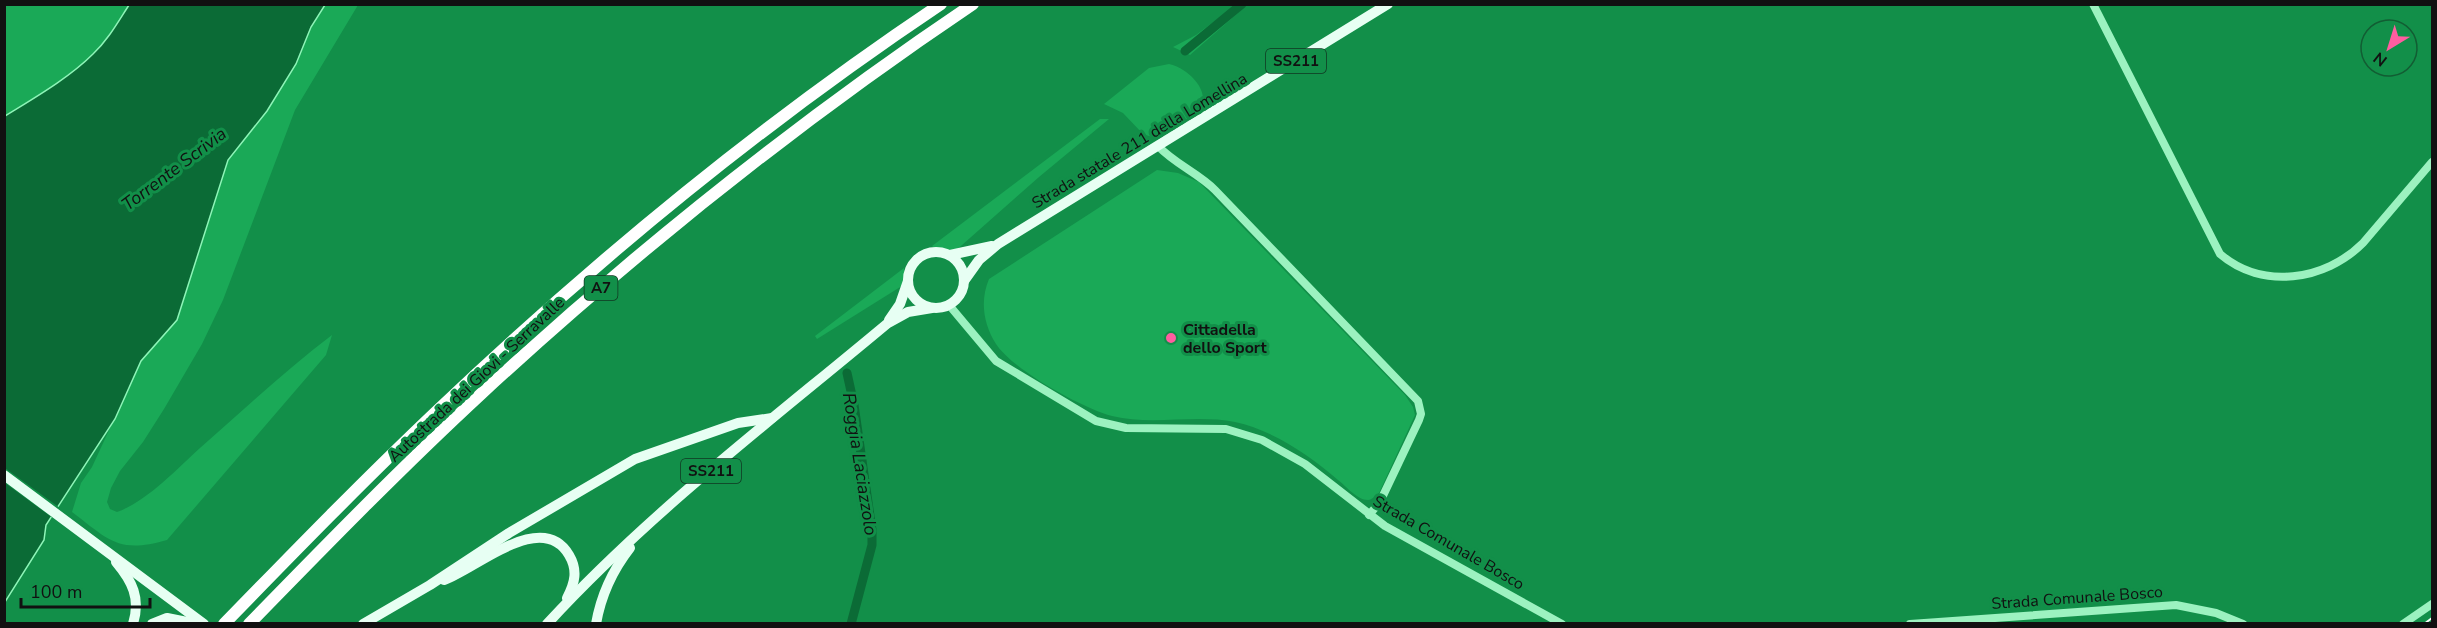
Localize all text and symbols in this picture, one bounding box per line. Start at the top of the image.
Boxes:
north arrow [2359,18,2419,78]
text: N [2369,47,2392,71]
road number: SS211 [1266,49,1326,73]
street label: Strada statale 211 della Lomellina [1028,68,1251,214]
water label: Torrente Scrivia [117,122,231,216]
road number: A7 [584,276,618,300]
street label: Autostrada dei Giovi - Serravalle [384,292,570,467]
place label: Cittadella dello Sport [1183,319,1268,359]
marker: Cittadella dello Sport [1164,331,1178,345]
water label: Roggia Laciazzolo [837,391,883,537]
road number: SS211 [681,459,741,483]
street label: Strada Comunale Bosco [1369,490,1528,595]
scale bar [21,571,150,609]
text: 100 m [30,580,82,604]
street label: Strada Comunale Bosco [1991,581,2164,615]

